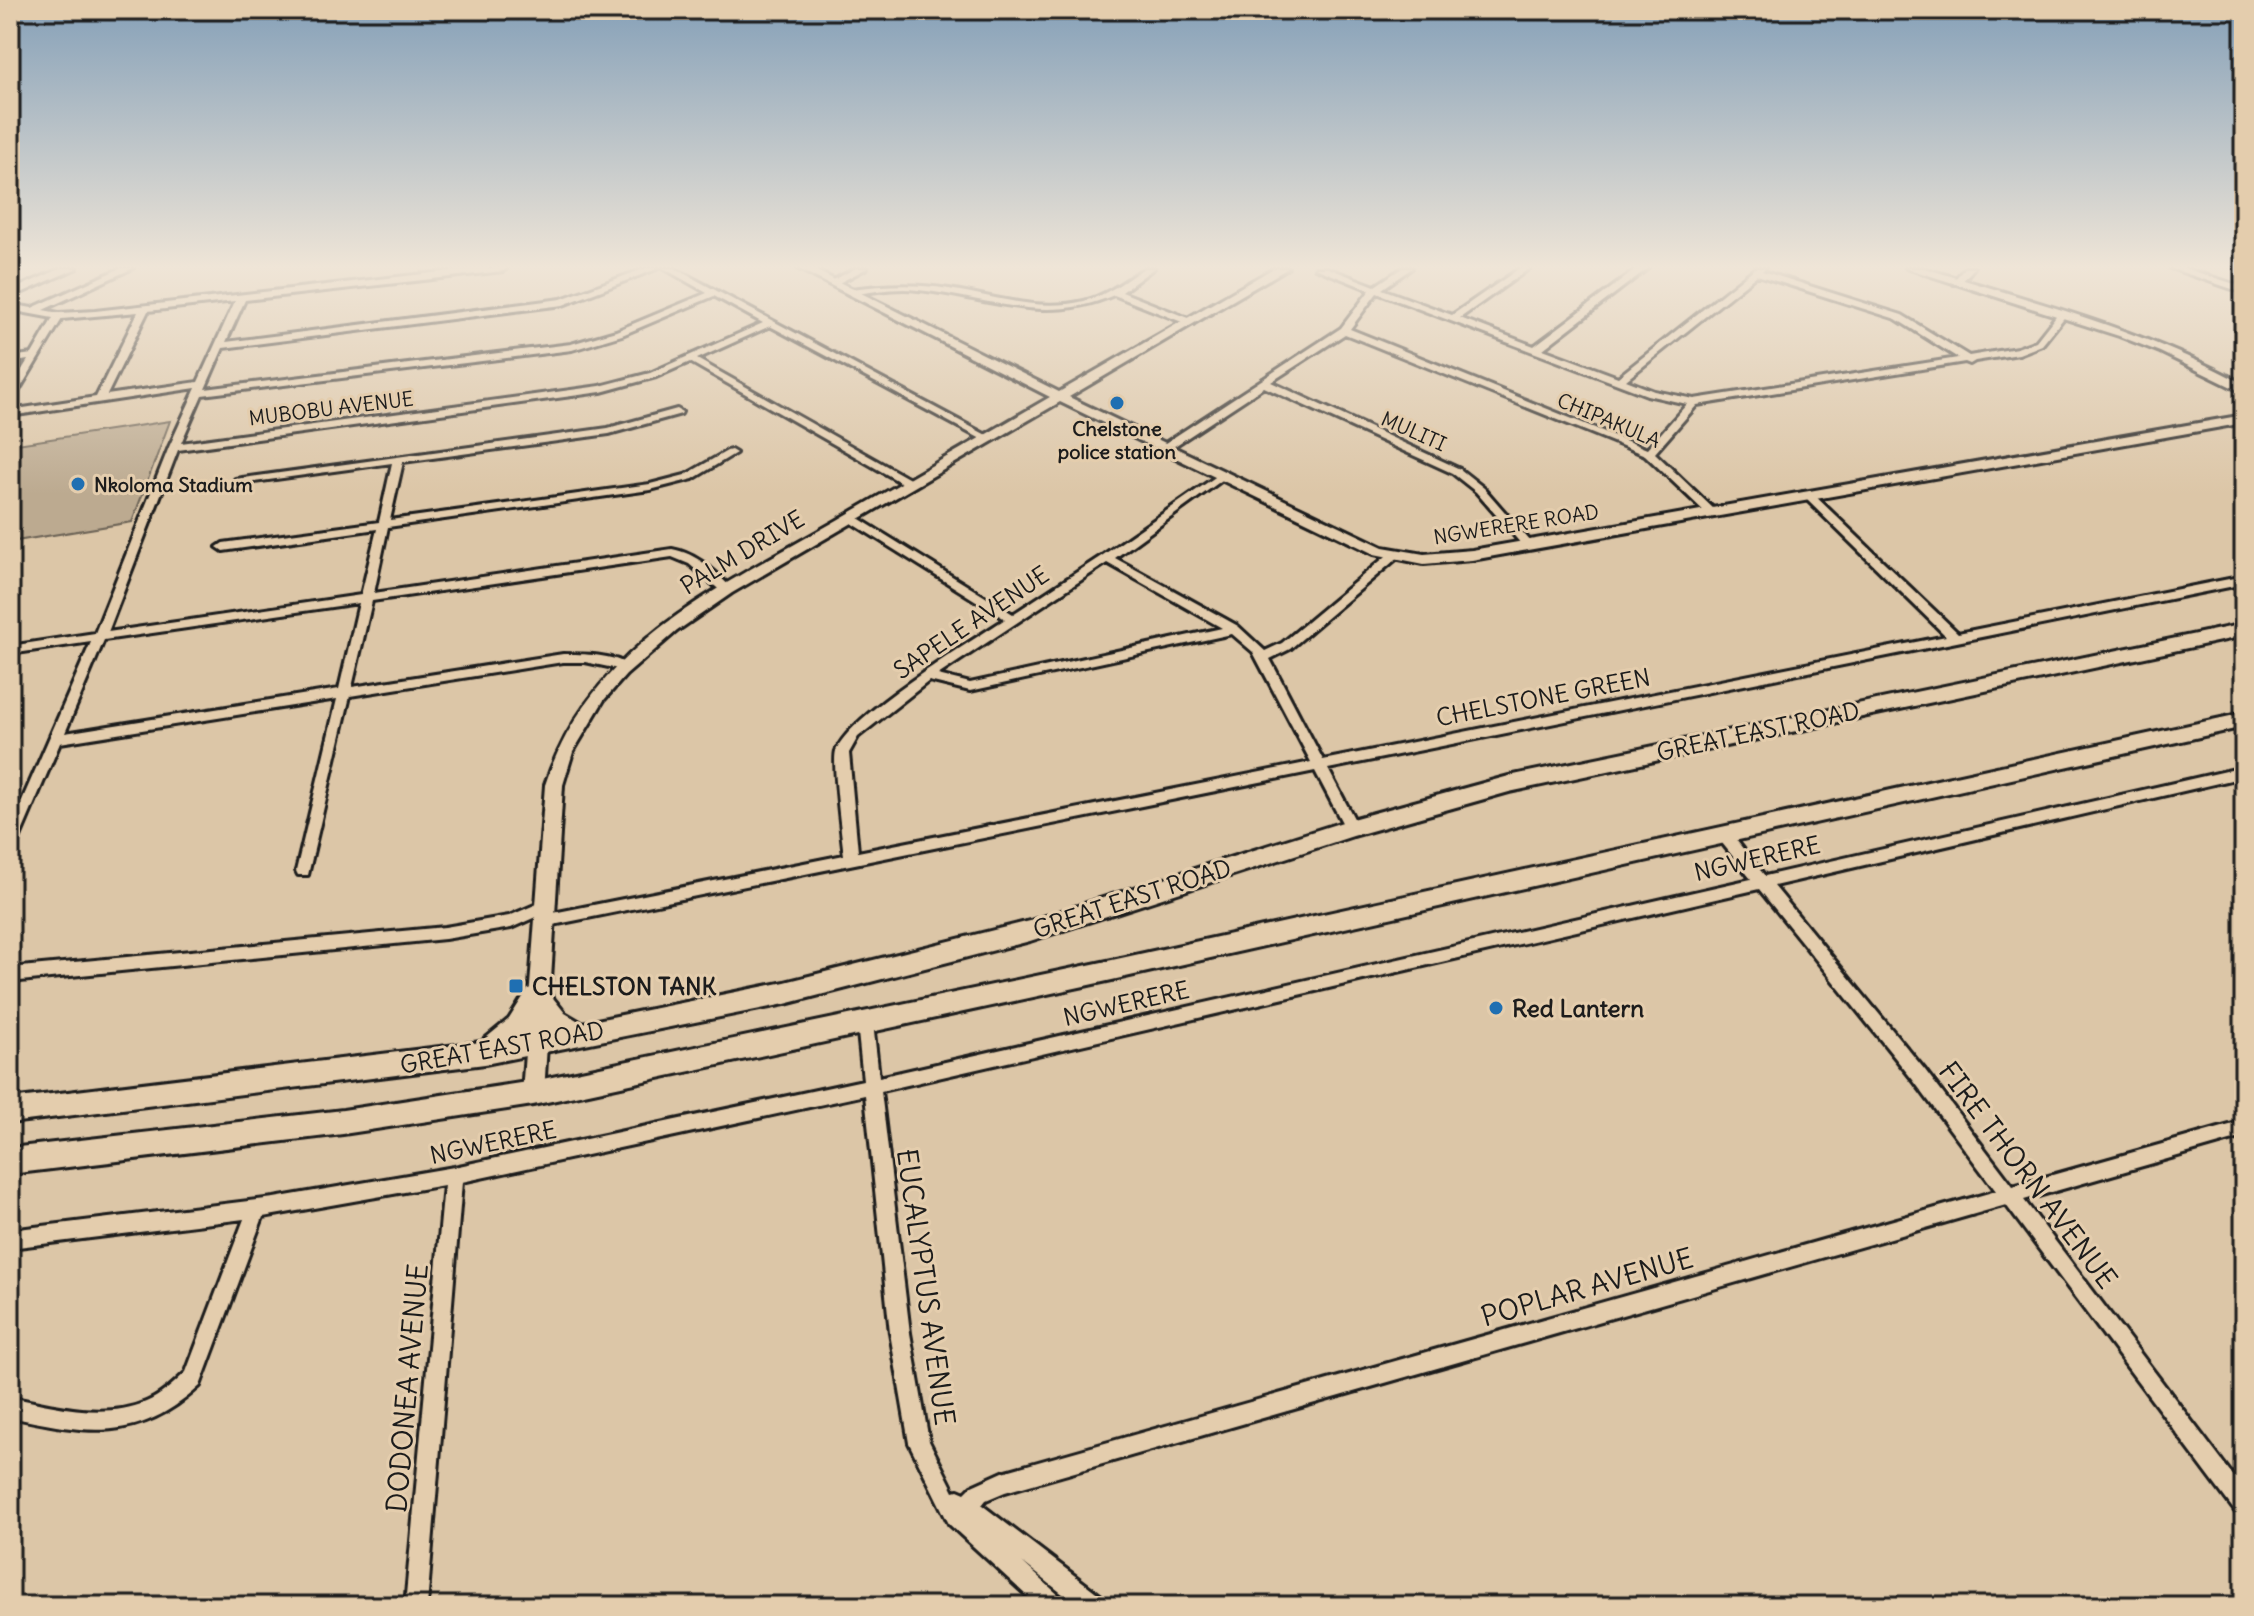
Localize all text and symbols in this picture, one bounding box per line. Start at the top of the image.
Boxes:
street label: MUBOBU AVENUE [247,385,415,431]
street label: CHIPAKULA [1554,387,1665,453]
marker: Chelstone police station [1108,394,1126,412]
street label: MULITI [1378,406,1450,456]
place label: Chelstone police station [1058,416,1177,464]
place label: Nkoloma Stadium [94,472,253,497]
marker: Nkoloma Stadium [69,475,87,493]
street label: NGWERERE ROAD [1432,499,1600,549]
street label: PALM DRIVE [675,503,809,601]
street label: SAPELE AVENUE [888,559,1054,685]
street label: CHELSTONE GREEN [1433,662,1653,732]
street label: GREAT EAST ROAD [1654,695,1862,767]
street label: NGWERERE [1691,829,1823,887]
street label: GREAT EAST ROAD [1029,852,1235,944]
place label: CHELSTON TANK [532,971,717,1001]
street label: NGWERERE [1060,974,1192,1032]
marker: CHELSTON TANK [507,977,525,995]
place label: Red Lantern [1512,993,1644,1023]
marker: Red Lantern [1487,999,1505,1017]
street label: GREAT EAST ROAD [398,1014,606,1080]
street label: FIRE THORN AVENUE [1931,1054,2125,1296]
street label: NGWERERE [427,1114,559,1170]
street label: EUCALYPTUS AVENUE [889,1146,963,1428]
street label: POPLAR AVENUE [1477,1240,1697,1334]
street label: DODONEA AVENUE [378,1262,436,1514]

